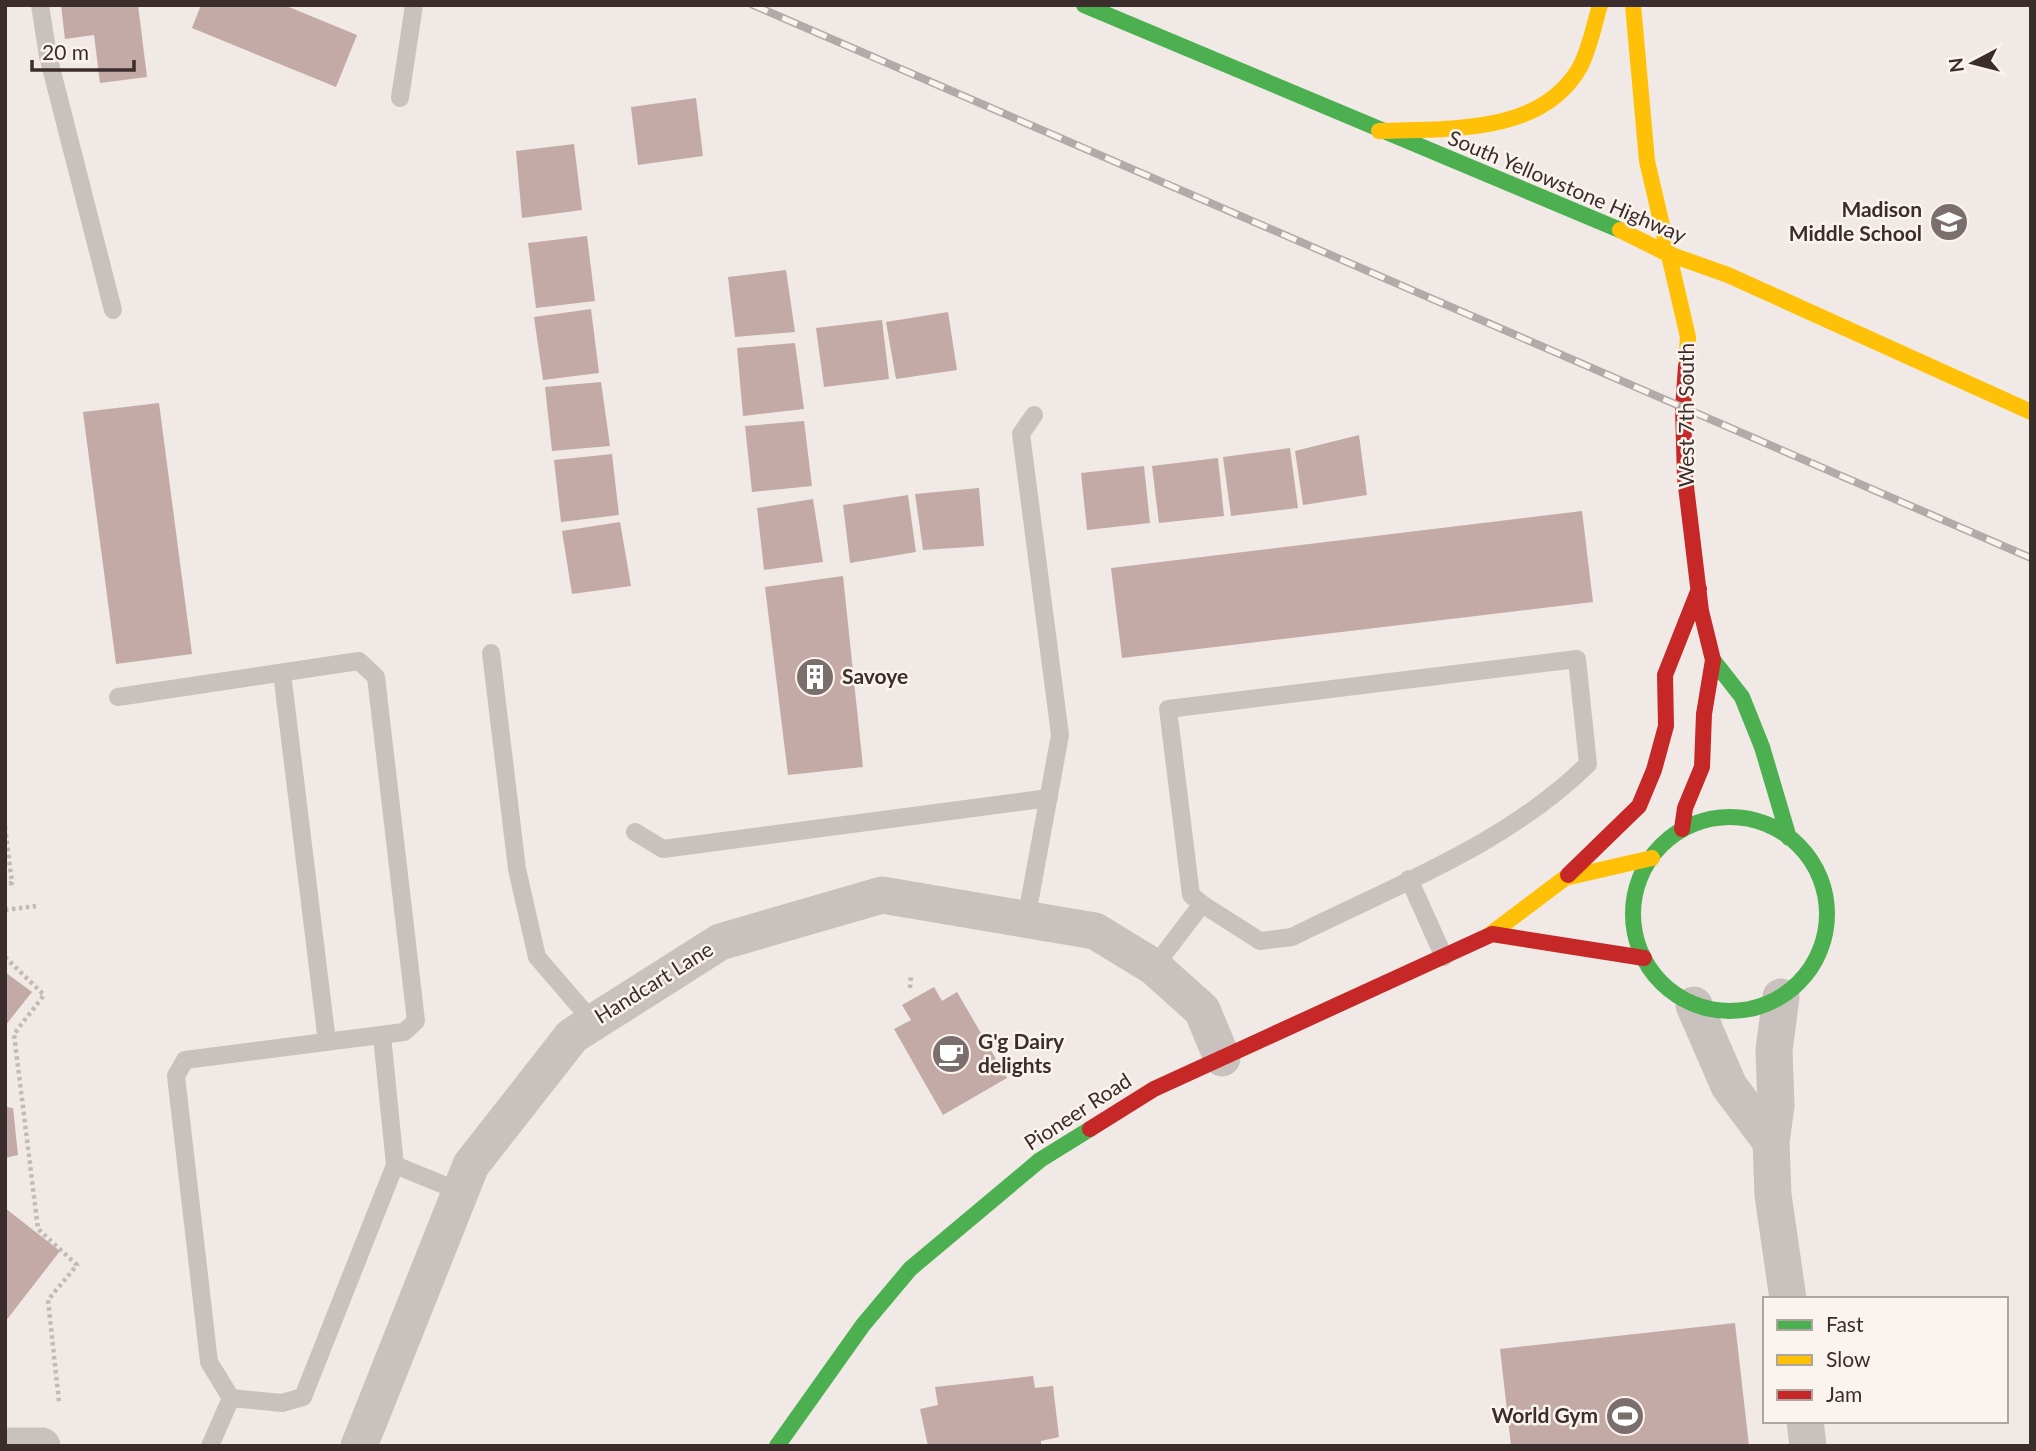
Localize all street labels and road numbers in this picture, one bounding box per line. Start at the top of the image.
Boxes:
street label: South Yellowstone Highway [1445,124,1691,247]
street label: West 7th South [1673,343,1698,487]
street label: Handcart Lane [589,935,717,1028]
street label: Pioneer Road [1019,1067,1135,1155]

